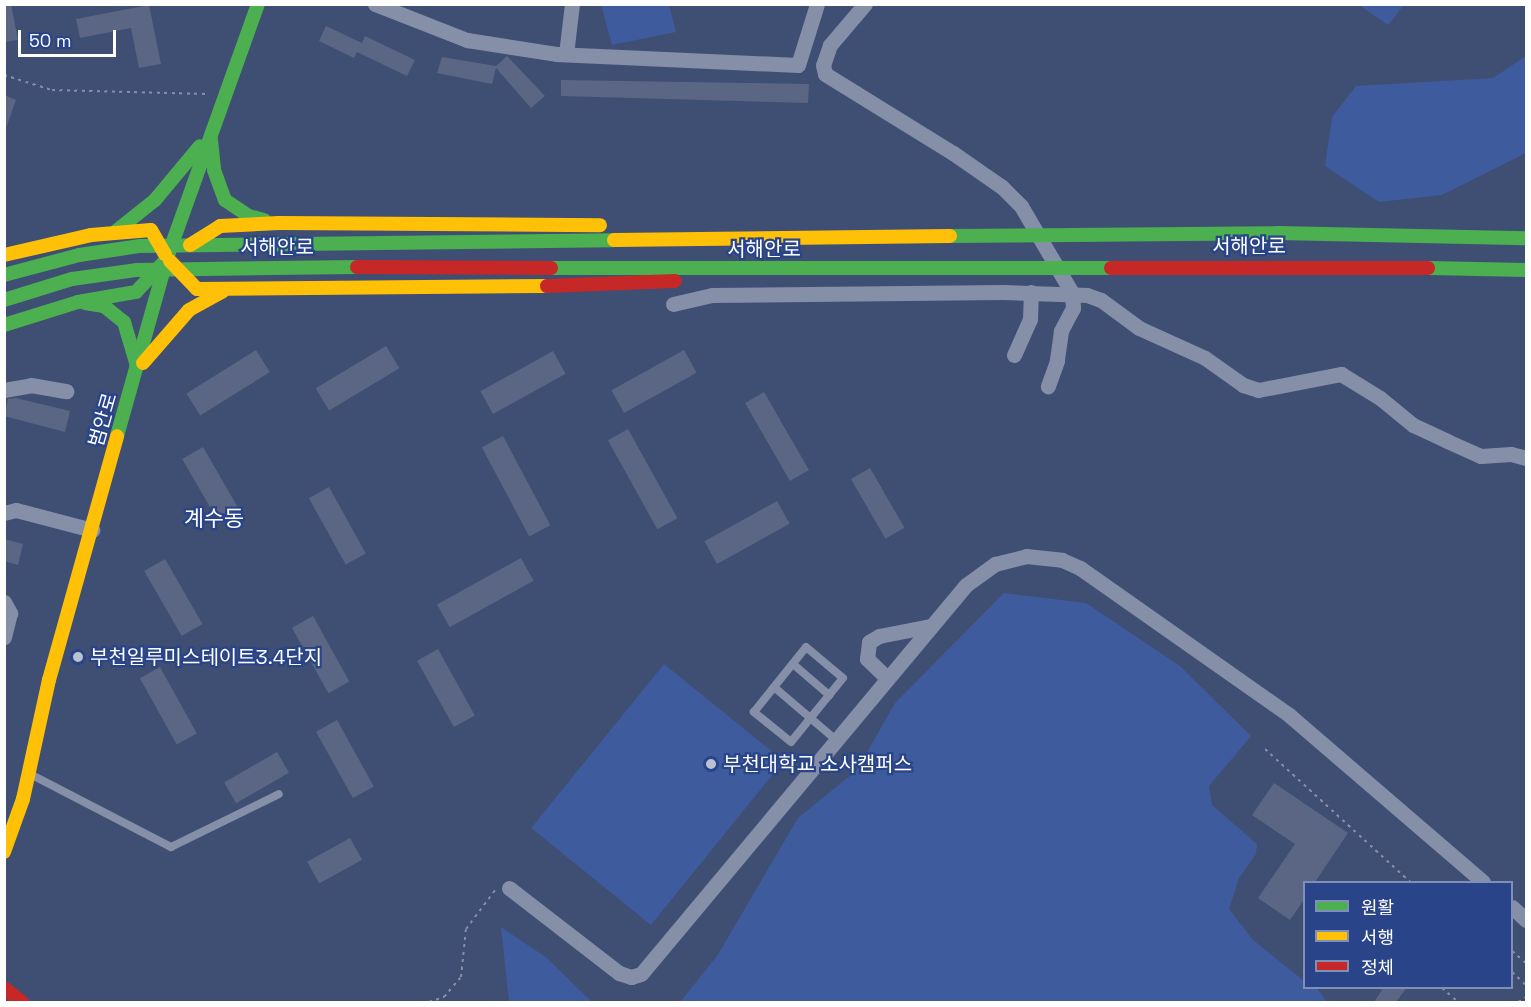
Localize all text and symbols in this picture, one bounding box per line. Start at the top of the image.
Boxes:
scale bar [21,18,118,56]
text: 50 m [29,29,71,52]
street label: 서해안로 [1212,234,1286,258]
street label: 서해안로 [240,235,314,259]
street label: 서해안로 [727,237,801,261]
street label: 범안로 [84,390,122,450]
district label: 계수동 [184,506,244,532]
place label: 부천일루미스테이트3.4단지 [90,645,322,669]
marker: 부천일루미스테이트3.4단지 [71,650,85,664]
place label: 부천대학교 소사캠퍼스 [723,752,912,776]
marker: 부천대학교 소사캠퍼스 [704,757,718,771]
legend [1303,881,1513,989]
text: 원활 [1361,896,1394,919]
text: 서행 [1361,926,1394,949]
text: 정체 [1361,956,1394,979]

